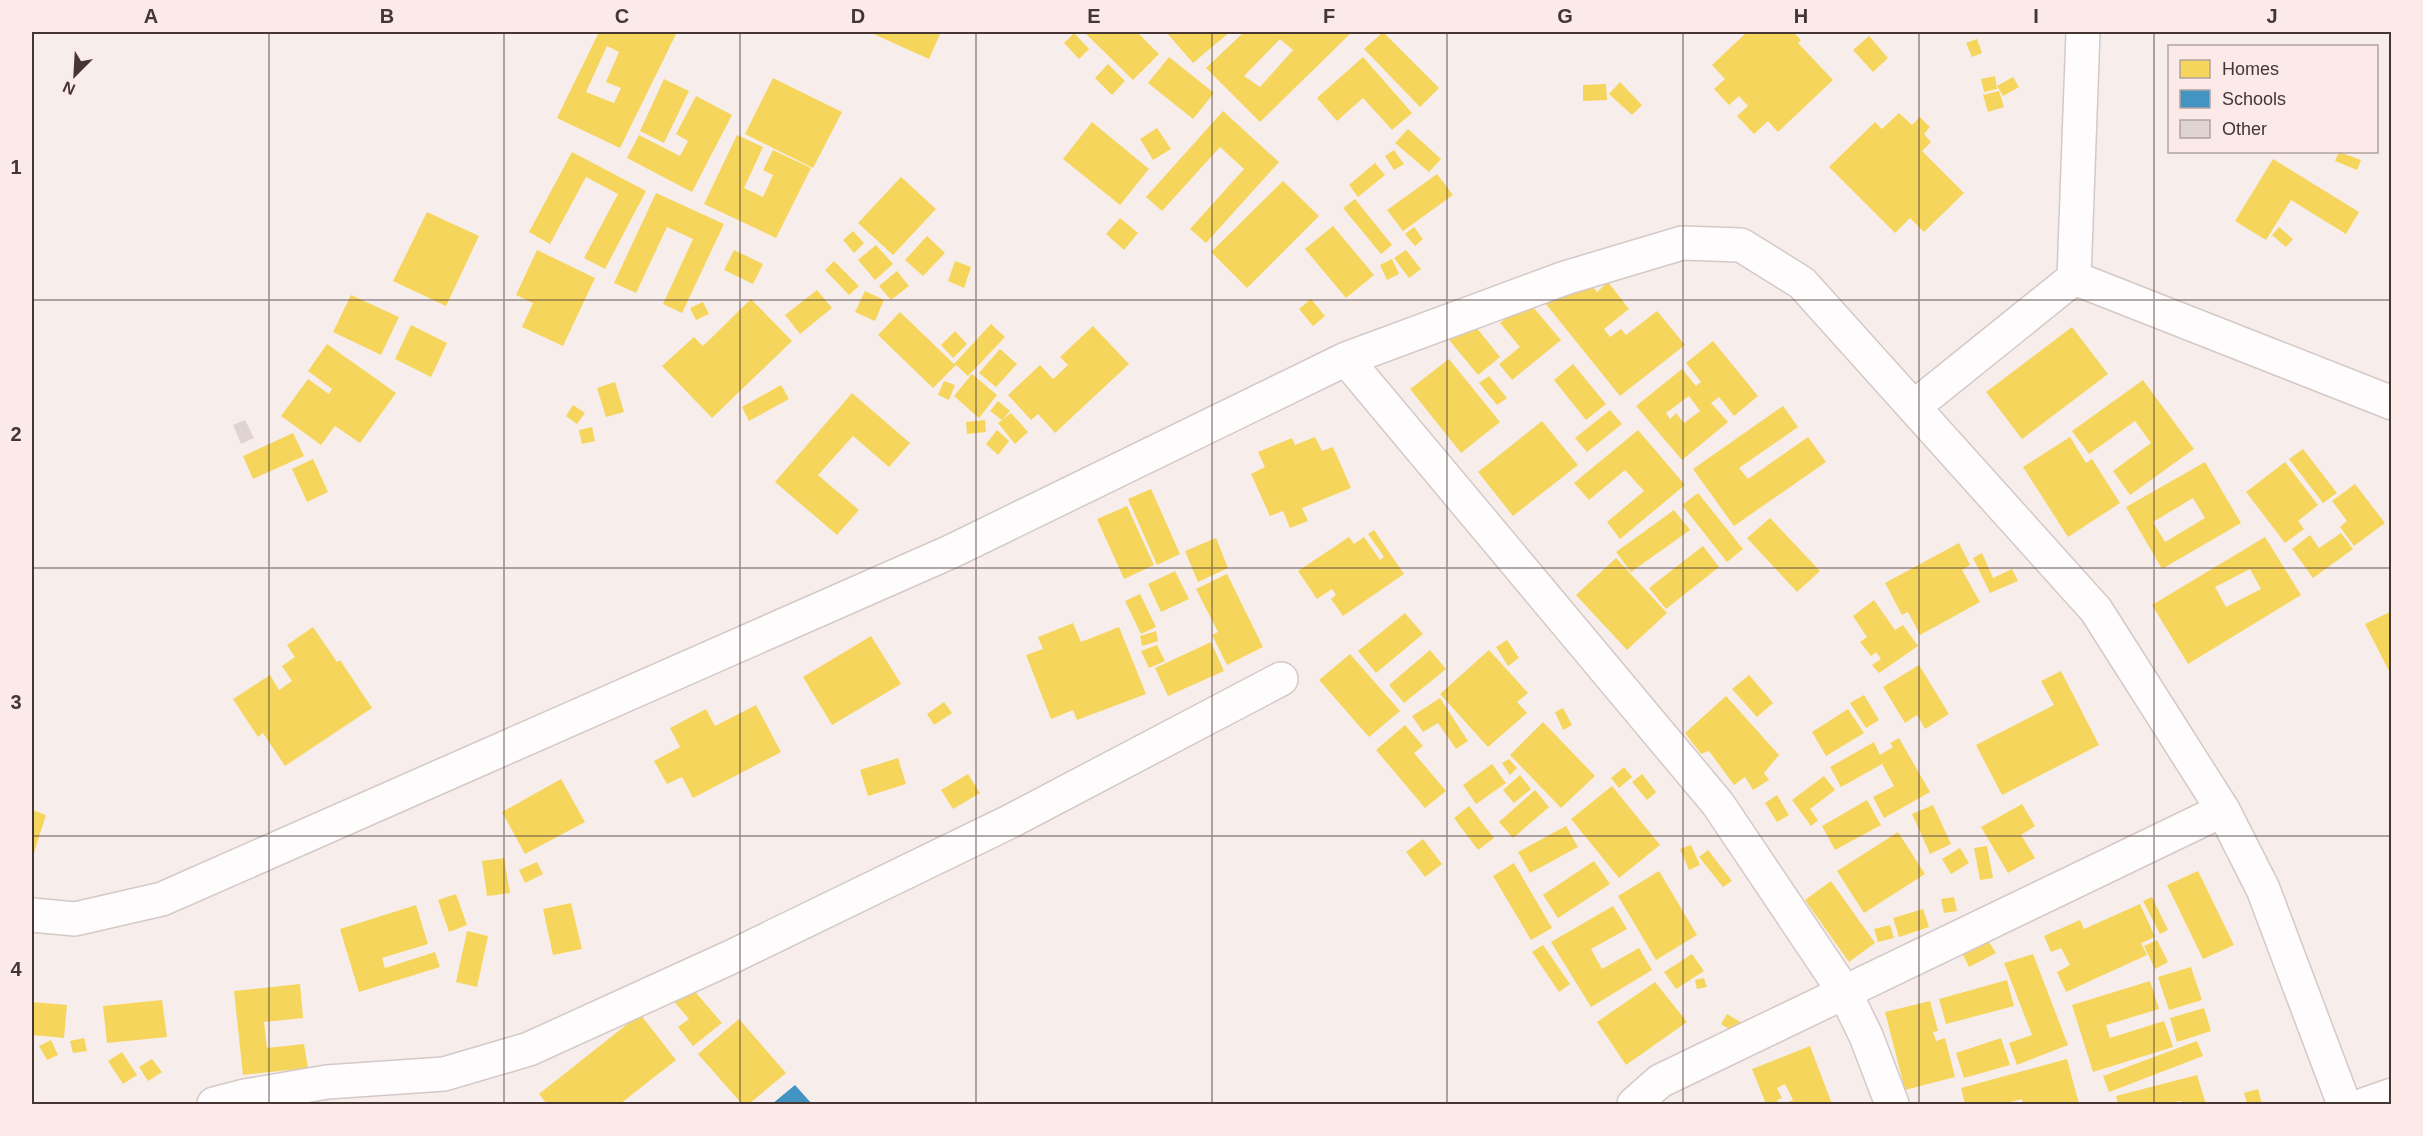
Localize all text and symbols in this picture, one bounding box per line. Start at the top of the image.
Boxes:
text: A [144,5,158,27]
text: B [380,5,394,27]
text: C [615,5,629,27]
text: D [851,5,865,27]
text: E [1087,5,1101,27]
text: F [1323,5,1335,27]
text: G [1557,5,1573,27]
text: H [1794,5,1808,27]
text: I [2033,5,2039,27]
text: J [2266,5,2278,27]
north arrow [45,45,105,105]
legend [2168,45,2378,153]
text: Homes [2222,59,2279,79]
text: N [60,78,78,98]
text: Schools [2222,89,2286,109]
text: Other [2222,119,2267,139]
text: 1 [10,156,22,178]
text: 2 [10,423,22,445]
text: 3 [10,691,22,713]
text: 4 [10,958,22,980]

